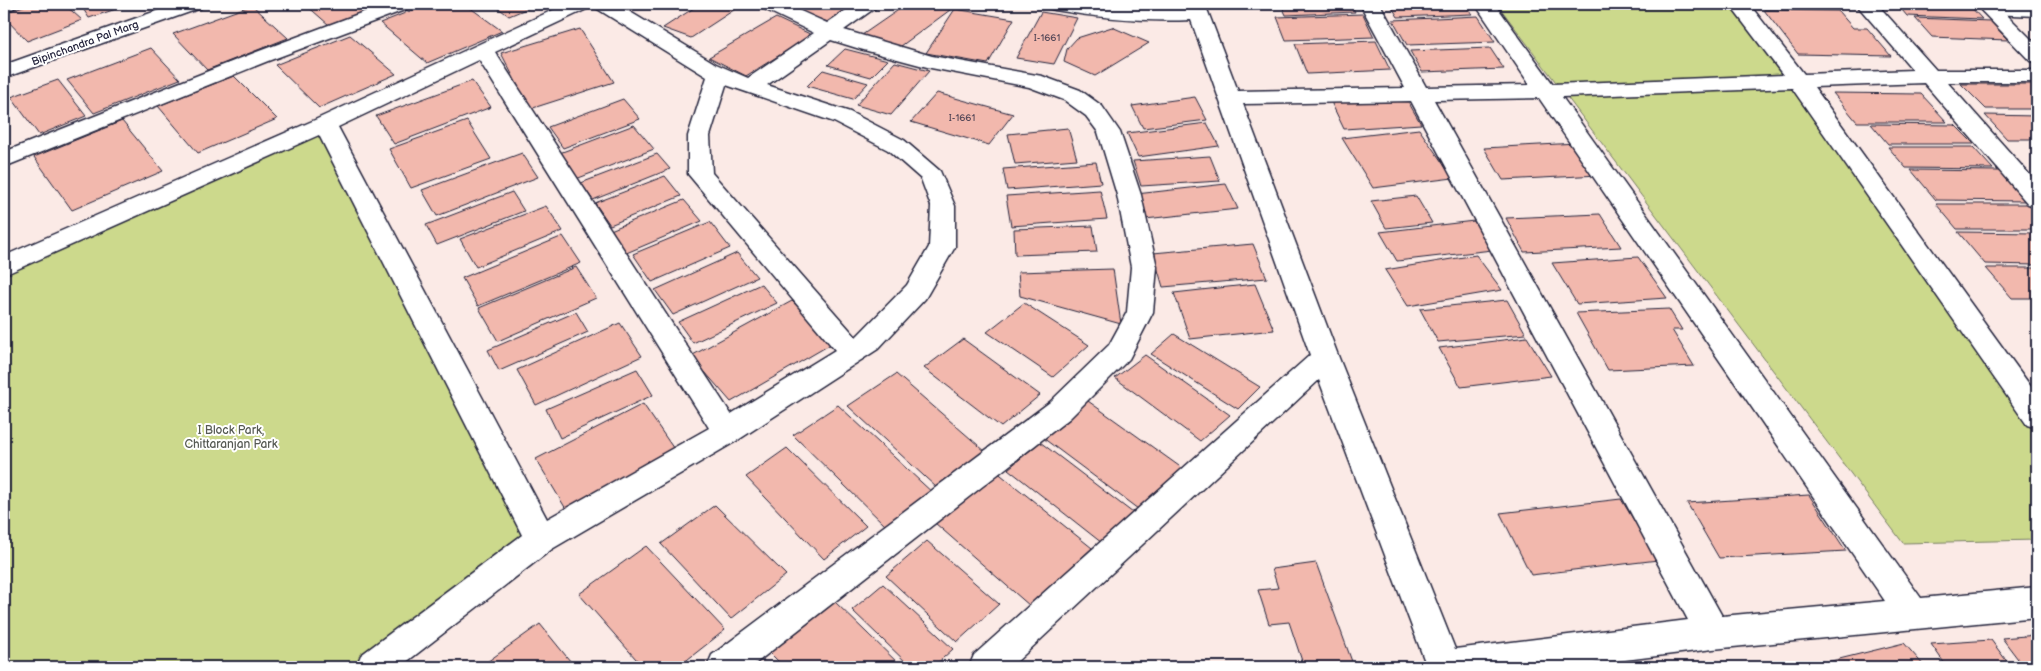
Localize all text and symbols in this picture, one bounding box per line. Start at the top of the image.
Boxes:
street label: Bipinchandra Pal Marg [30,18,140,68]
house number: I-1661 [1034,32,1060,44]
house number: I-1661 [949,112,975,124]
park label: I Block Park, Chittaranjan Park [184,423,278,452]

